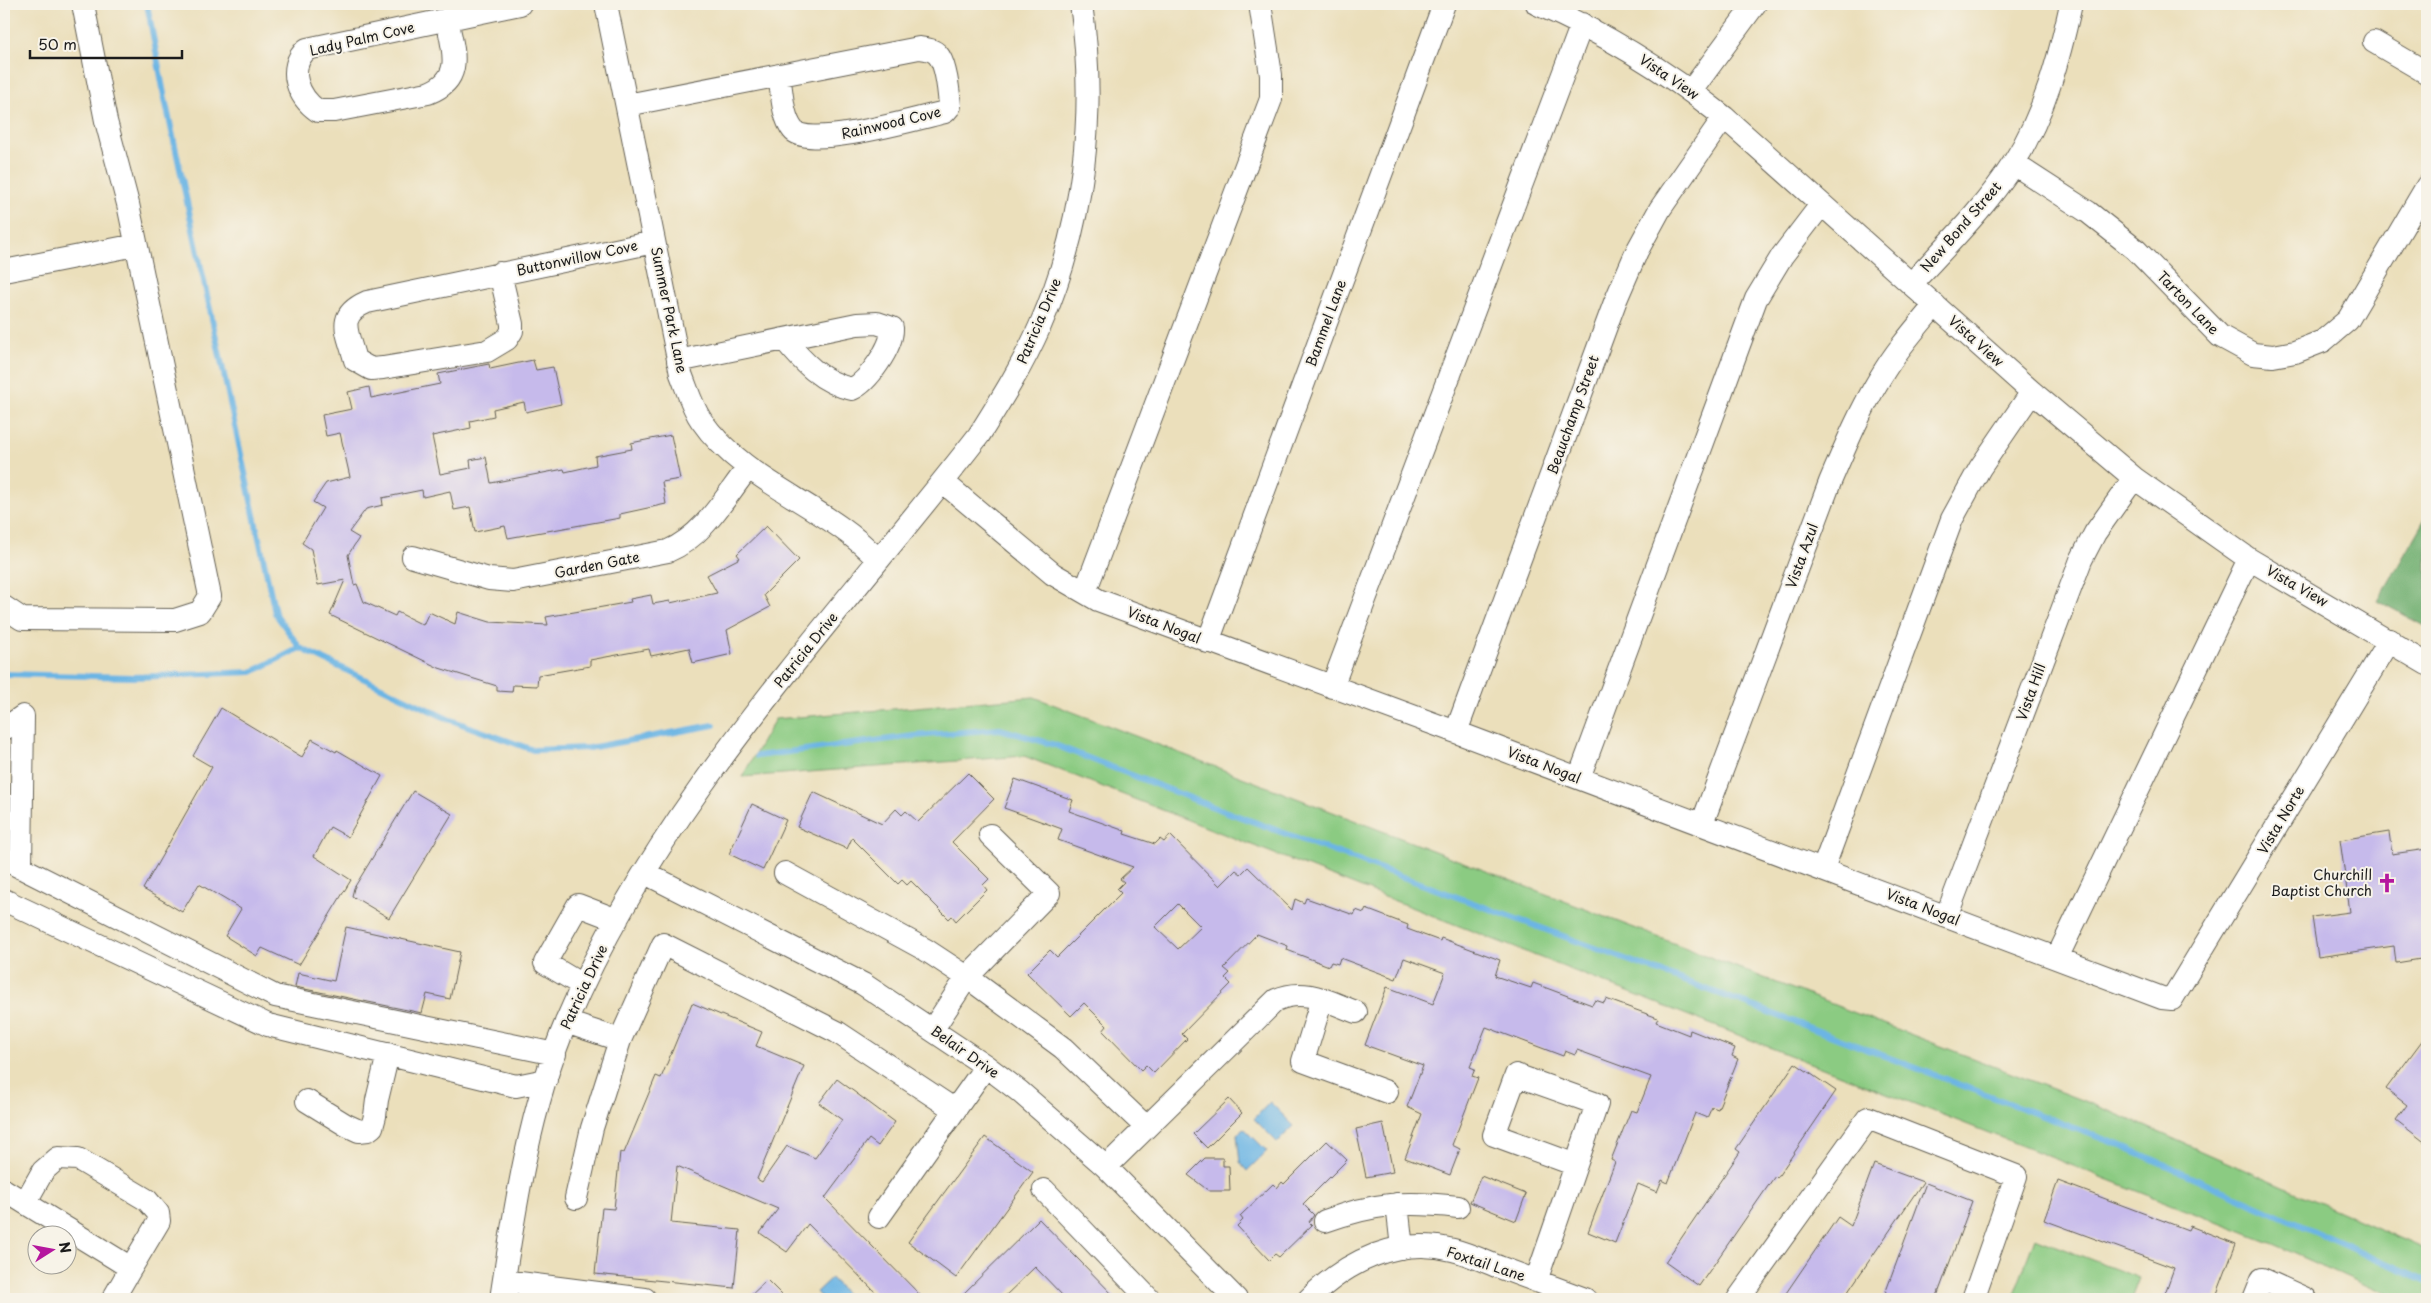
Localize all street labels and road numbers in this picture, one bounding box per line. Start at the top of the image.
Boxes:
street label: Lady Palm Cove [307,16,416,61]
street label: Vista View [1635,49,1704,104]
street label: Rainwood Cove [839,101,943,144]
street label: New Bond Street [1915,176,2006,277]
street label: Buttonwillow Cove [514,234,639,281]
street label: Summer Park Lane [646,245,693,375]
street label: Tarton Lane [2153,266,2224,339]
street label: Patricia Drive [1011,275,1066,367]
street label: Bammel Lane [1300,276,1351,369]
street label: Vista View [1944,310,2009,371]
street label: Beauchamp Street [1541,352,1604,477]
street label: Vista Azul [1780,520,1823,591]
street label: Garden Gate [553,546,641,583]
street label: Vista View [2262,559,2332,612]
street label: Vista Nogal [1124,601,1204,648]
street label: Patricia Drive [769,608,843,692]
street label: Vista Hill [2010,660,2051,724]
street label: Vista Nogal [1504,741,1584,788]
street label: Vista Norte [2252,781,2310,858]
street label: Vista Nogal [1883,883,1963,930]
street label: Patricia Drive [555,941,612,1033]
street label: Belair Drive [927,1020,1004,1083]
street label: Foxtail Lane [1444,1241,1529,1286]

